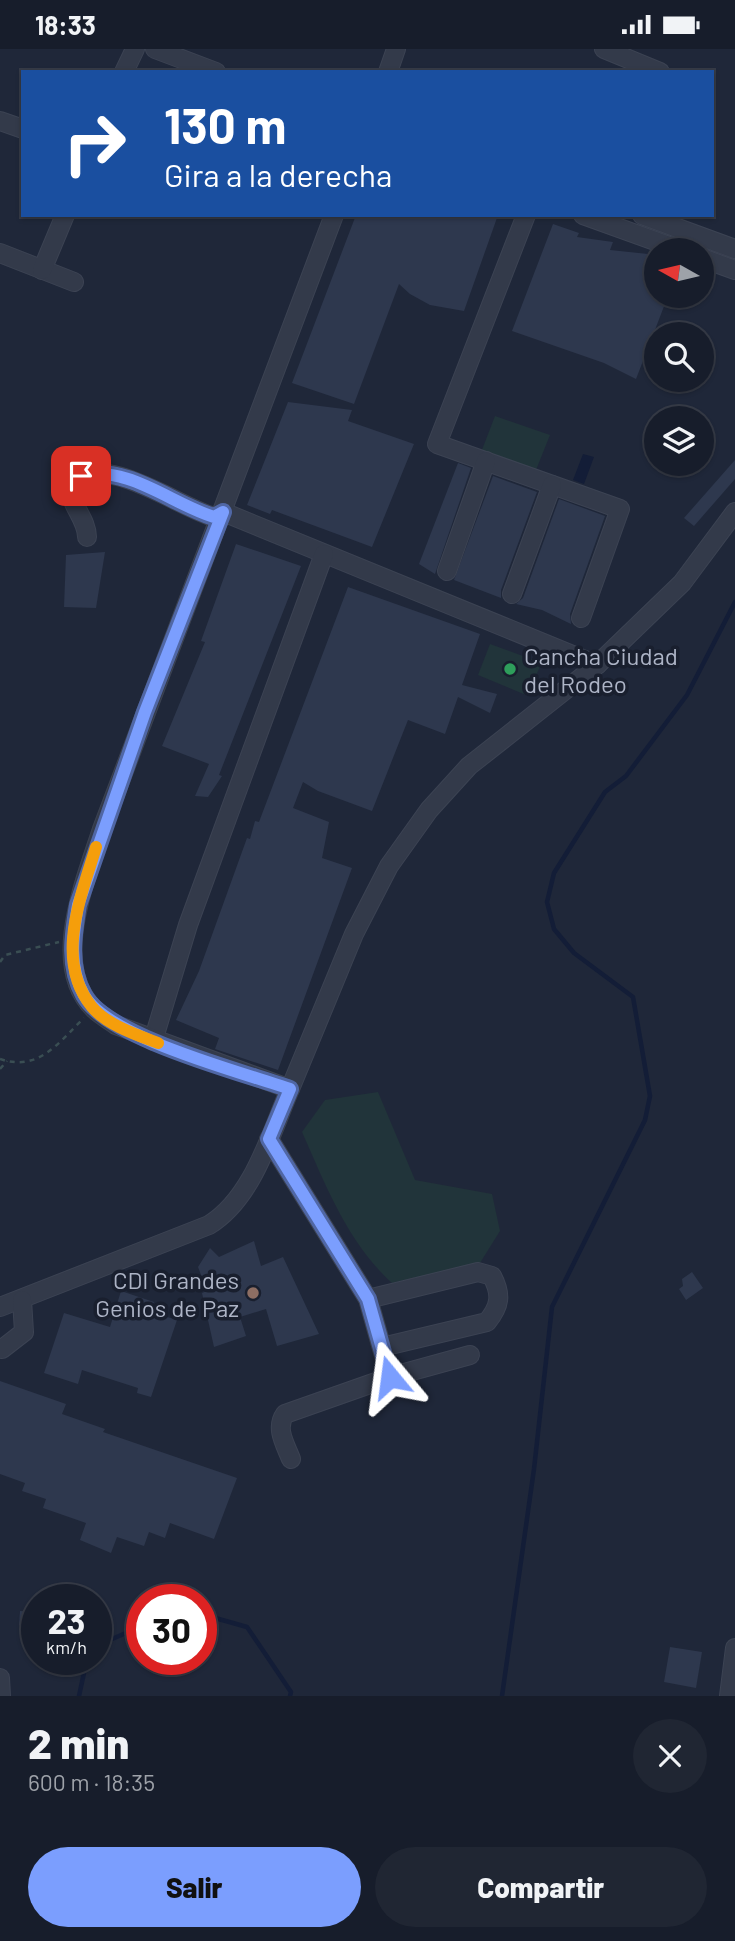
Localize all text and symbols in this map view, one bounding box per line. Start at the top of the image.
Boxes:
text: 18:33 [35,9,96,40]
text: 130 m [164,95,286,154]
icon: right [49,98,140,189]
text: Gira a la derecha [164,155,392,193]
north arrow [644,238,714,308]
map controls [644,238,714,476]
button: search [644,322,714,392]
button: layers [644,406,714,476]
pin [51,446,111,506]
icon: arrive [62,457,100,495]
place label: Cancha Ciudad del Rodeo [524,641,678,698]
marker: Cancha Ciudad del Rodeo [502,661,518,677]
place label: CDI Grandes Genios de Paz [95,1265,239,1322]
marker: CDI Grandes Genios de Paz [245,1285,261,1301]
position arrow [353,1340,427,1414]
speed limit sign: 30 [126,1584,217,1675]
text: 23 [47,1599,86,1641]
text: km/h [46,1636,87,1658]
text: 2 min [28,1717,129,1767]
button: close [633,1719,707,1793]
text: 600 m · 18:35 [28,1768,155,1796]
button: Salir [28,1847,361,1927]
button: Compartir [375,1847,707,1927]

